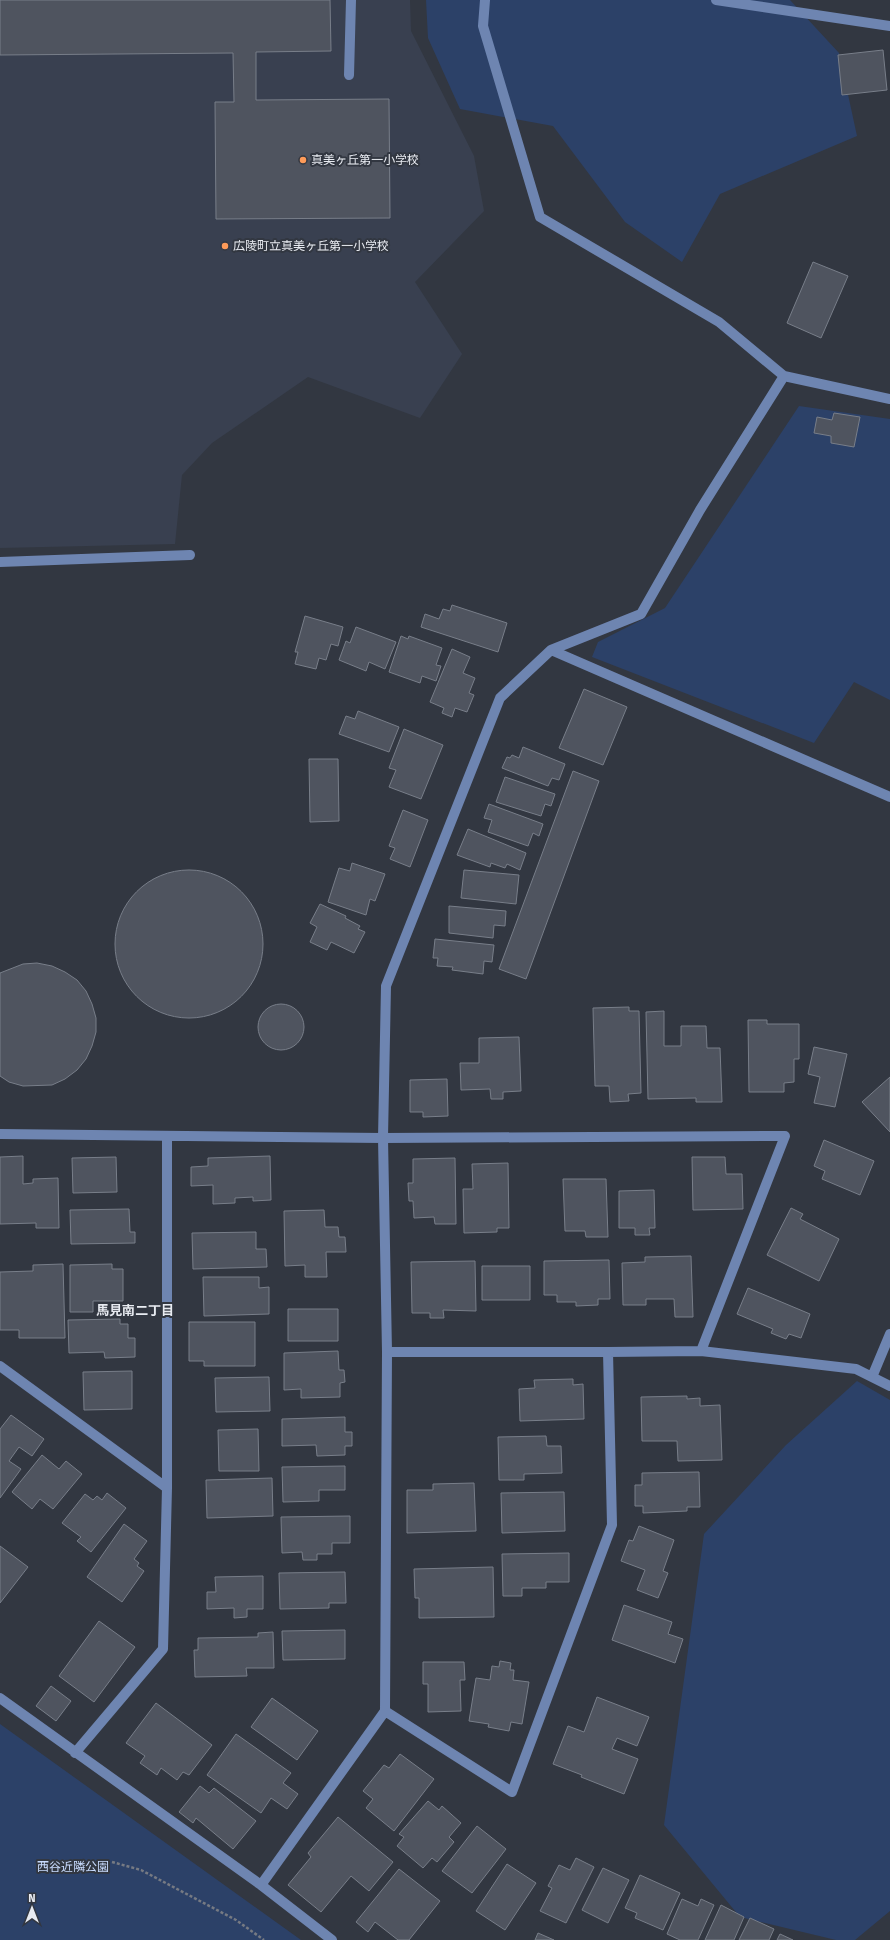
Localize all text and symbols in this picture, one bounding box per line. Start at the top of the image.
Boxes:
place label: 真美ヶ丘第一小学校 [311,153,419,167]
marker: 真美ヶ丘第一小学校 [298,155,308,165]
place label: 広陵町立真美ヶ丘第一小学校 [233,239,389,253]
marker: 広陵町立真美ヶ丘第一小学校 [220,241,230,251]
district label: 馬見南二丁目 [96,1303,174,1318]
park label: 西谷近隣公園 [37,1860,109,1874]
north arrow [12,1888,52,1928]
text: N [28,1892,36,1905]

